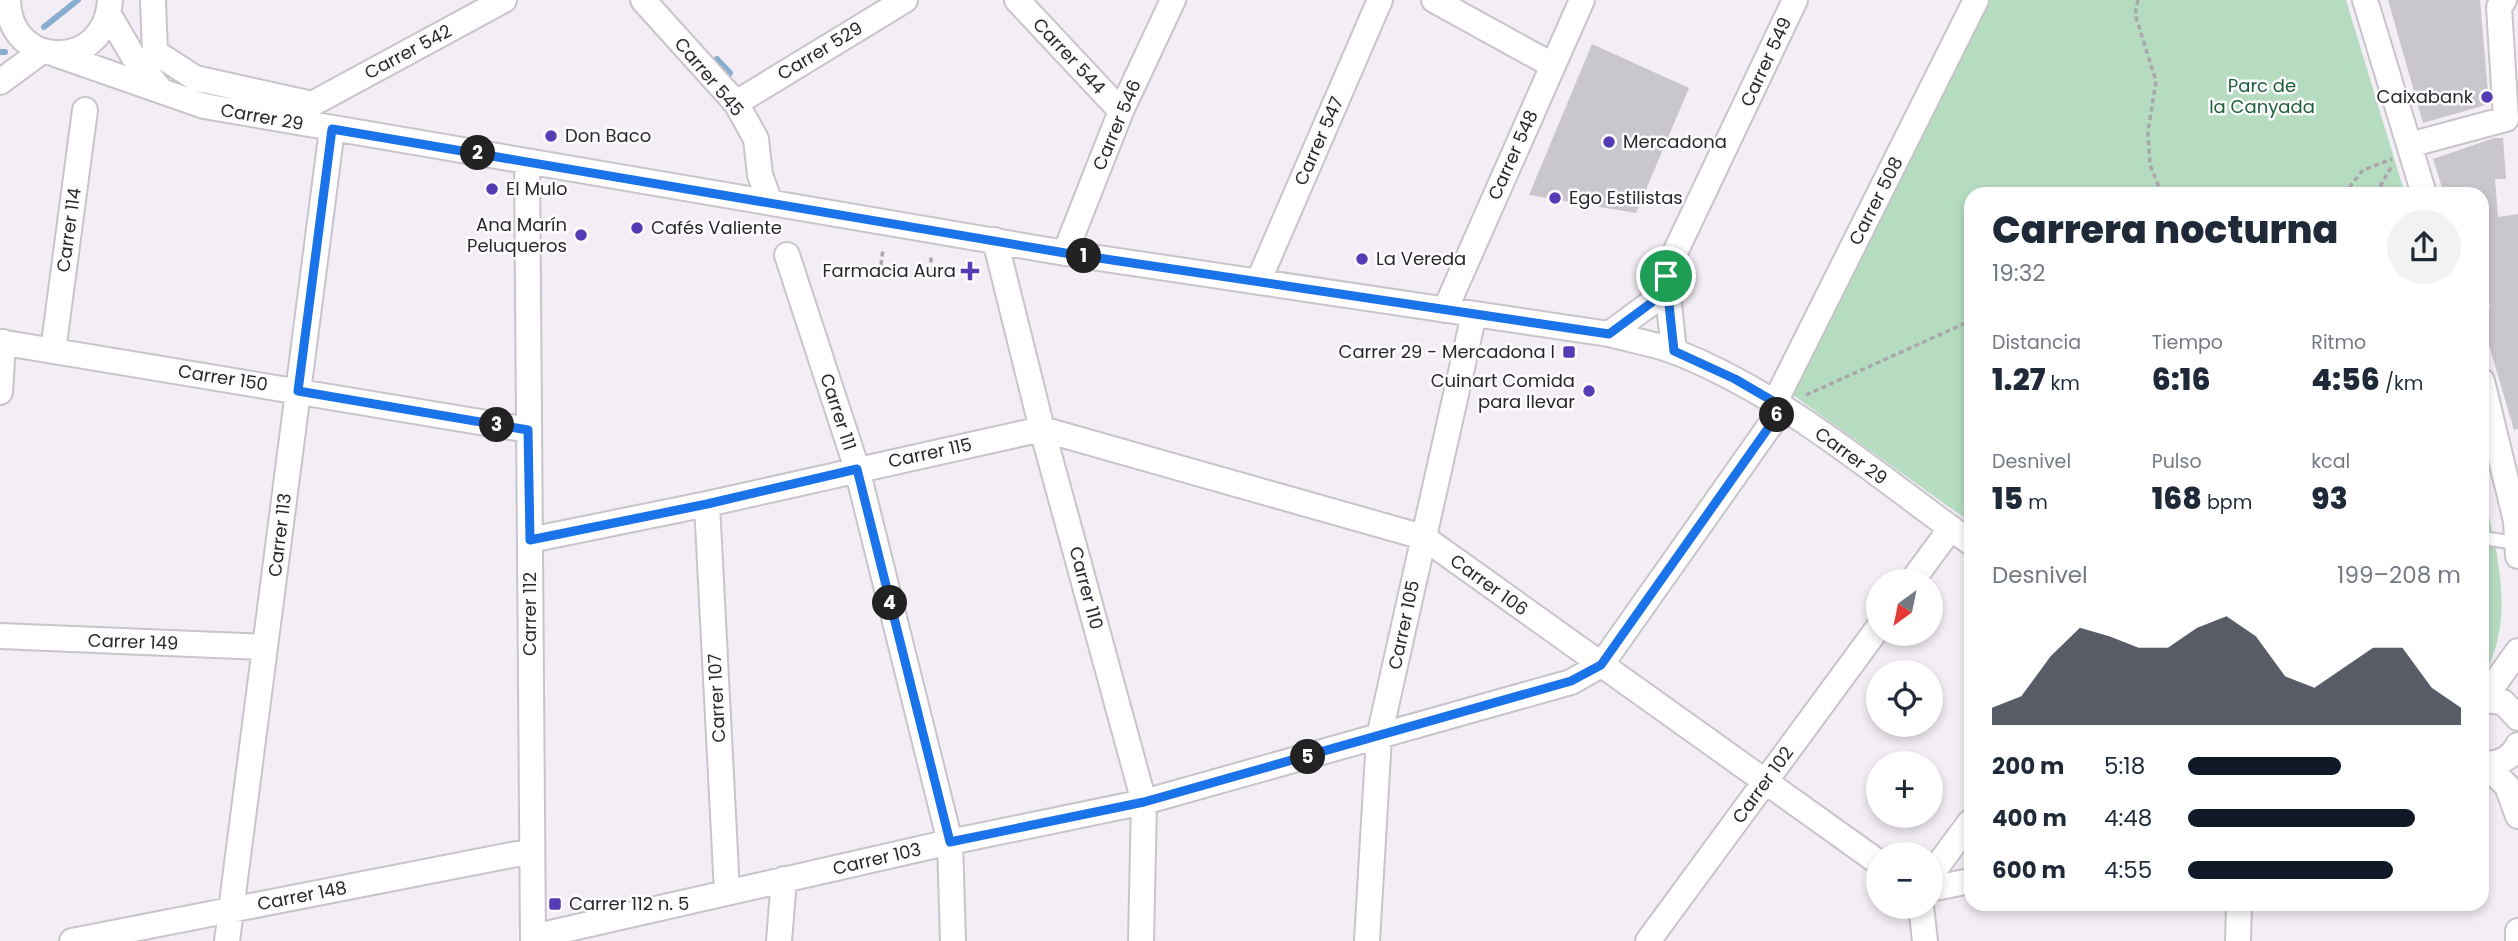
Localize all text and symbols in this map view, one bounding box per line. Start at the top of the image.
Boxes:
street label: Carrer 544 [1027,12,1111,99]
street label: Carrer 549 [1734,13,1797,111]
street label: Carrer 529 [773,15,867,86]
street label: Carrer 542 [360,18,456,85]
street label: Carrer 545 [669,32,750,122]
park label: Parc de la Canyada [2209,73,2315,119]
street label: Carrer 546 [1086,76,1147,174]
place label: Caixabank [2377,84,2474,109]
marker: Caixabank [2479,89,2495,105]
street label: Carrer 547 [1288,92,1349,189]
street label: Carrer 29 [219,97,306,136]
street label: Carrer 548 [1482,106,1544,204]
place label: Don Baco [565,123,651,148]
marker: Don Baco [543,128,559,144]
place label: Mercadona [1623,129,1727,154]
marker: Mercadona [1601,134,1617,150]
pin: 2 [461,136,496,170]
text: 2 [472,139,483,166]
street label: Carrer 508 [1843,152,1909,249]
place label: El Mulo [506,176,567,201]
marker: El Mulo [484,181,500,197]
place label: Ego Estilistas [1569,185,1683,210]
street label: Carrer 114 [50,186,87,274]
marker: Ego Estilistas [1547,190,1563,206]
text: Carrera nocturna [1992,203,2338,256]
button: share [2387,210,2461,284]
place label: Ana Marín Peluqueros [467,212,567,258]
place label: Cafés Valiente [651,215,782,240]
marker: Cafés Valiente [629,220,645,236]
marker: Ana Marín Peluqueros [573,227,589,243]
pin: 1 [1066,238,1102,274]
text: 1 [1080,242,1087,269]
place label: La Vereda [1376,246,1466,271]
pin [1636,246,1696,306]
marker: La Vereda [1354,251,1370,267]
icon: arrive [1647,257,1685,295]
text: 19:32 [1992,257,2046,289]
place label: Farmacia Aura [822,258,956,283]
marker: Farmacia Aura [962,263,978,279]
text: Distancia [1992,329,2081,356]
text: Tiempo [2152,329,2223,356]
text: Ritmo [2311,329,2366,356]
place label: Carrer 29 - Mercadona I [1339,339,1555,364]
marker: Carrer 29 - Mercadona I [1561,344,1577,360]
street label: Carrer 150 [176,358,270,397]
text: 1.27 [1992,358,2045,401]
text: 6:16 [2152,358,2210,401]
text: 4:56 [2311,358,2380,401]
place label: Cuinart Comida para llevar [1431,368,1575,414]
street label: Carrer 111 [814,370,863,453]
text: km [2045,370,2080,397]
text: /km [2380,370,2423,397]
marker: Cuinart Comida para llevar [1581,383,1597,399]
pin: 6 [1760,398,1795,432]
text: 6 [1770,401,1783,428]
pin: 3 [480,408,514,442]
text: 3 [491,411,502,438]
street label: Carrer 29 [1810,421,1893,490]
street label: Carrer 115 [886,431,974,474]
text: Desnivel [1992,448,2071,475]
text: Pulso [2152,448,2202,475]
text: kcal [2311,448,2350,475]
text: 15 [1992,477,2023,520]
text: 168 [2152,477,2202,520]
text: 93 [2311,477,2348,520]
text: m [2023,489,2048,516]
text: bpm [2202,489,2252,516]
street label: Carrer 113 [262,492,297,578]
street label: Carrer 110 [1063,544,1110,632]
street label: Carrer 106 [1445,548,1533,621]
text: Desnivel [1992,559,2088,591]
text: 199–208 m [2337,559,2461,591]
north arrow [1866,569,1942,646]
map controls [1866,569,1943,919]
street label: Carrer 112 [517,572,542,656]
street label: Carrer 105 [1382,578,1425,672]
pin: 4 [872,586,908,620]
text: 4 [883,589,896,616]
street label: Carrer 149 [87,627,179,656]
street label: Carrer 107 [702,653,731,743]
button: locate [1866,660,1943,737]
pin: 5 [1290,740,1326,774]
street label: Carrer 102 [1726,741,1799,828]
text: 5 [1301,743,1314,770]
text: 200 m [1992,750,2064,782]
text: 5:18 [2104,750,2145,782]
button: + [1866,751,1943,828]
text: 400 m [1992,802,2067,834]
text: 4:48 [2104,802,2152,834]
street label: Carrer 103 [830,836,923,881]
button: − [1866,842,1943,919]
text: 600 m [1992,854,2066,886]
text: 4:55 [2104,854,2152,886]
street label: Carrer 148 [255,875,349,916]
place label: Carrer 112 n. 5 [569,891,689,916]
marker: Carrer 112 n. 5 [547,896,563,912]

